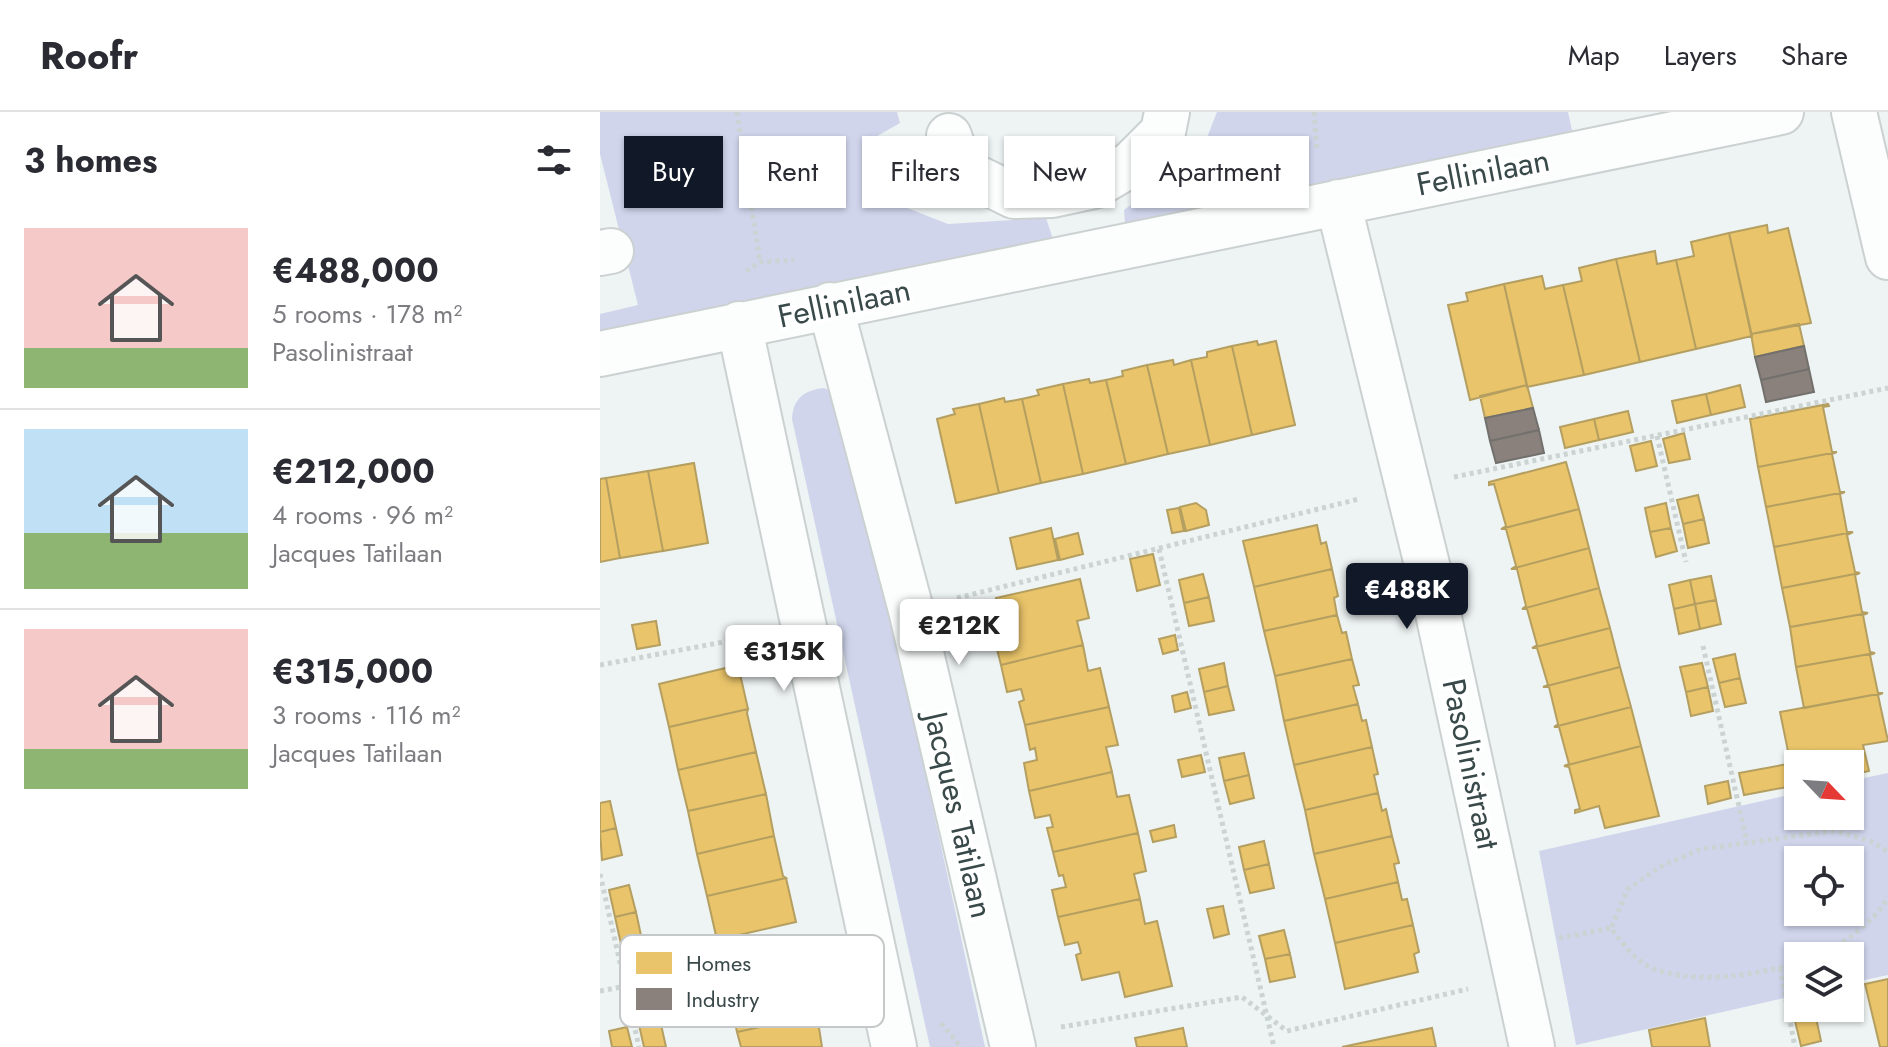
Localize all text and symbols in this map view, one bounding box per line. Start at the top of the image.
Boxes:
text: Roofr [40,28,138,83]
text: Map [1568,35,1620,76]
text: Layers [1664,35,1737,76]
text: Share [1781,35,1848,76]
text: 3 homes [24,136,158,185]
chip: Buy [624,136,723,208]
chip: Rent [739,136,846,208]
chip: Filters [862,136,988,208]
chip: New [1004,136,1115,208]
chip: Apartment [1131,136,1309,208]
street label: Fellinilaan [1413,137,1553,207]
icon: filters [532,138,576,182]
text: €488,000 [272,246,439,295]
icon: home [88,260,184,356]
street label: Fellinilaan [773,267,915,339]
text: 5 rooms · 178 m² [272,295,462,333]
text: Pasolinistraat [272,333,413,371]
text: €212,000 [272,447,435,496]
icon: home [88,461,184,557]
text: 4 rooms · 96 m² [272,496,453,534]
text: Jacques Tatilaan [272,534,443,572]
pin: €488K [1351,563,1463,631]
text: €488K [1364,570,1450,608]
pin: €212K [903,599,1015,667]
text: €212K [918,606,1000,644]
pin: €315K [728,625,840,693]
text: €315K [743,632,825,670]
text: €315,000 [272,647,433,696]
icon: home [88,661,184,757]
street label: Pasolinistraat [1431,675,1512,854]
text: 3 rooms · 116 m² [272,696,461,734]
street label: Jacques Tatilaan [912,703,1005,923]
text: Jacques Tatilaan [272,734,443,772]
north arrow [1784,750,1864,830]
map controls [1784,750,1864,1022]
button: locate [1784,846,1864,926]
legend [620,935,884,1027]
button: layers [1784,942,1864,1022]
text: Homes [686,947,751,979]
text: Industry [686,983,759,1015]

